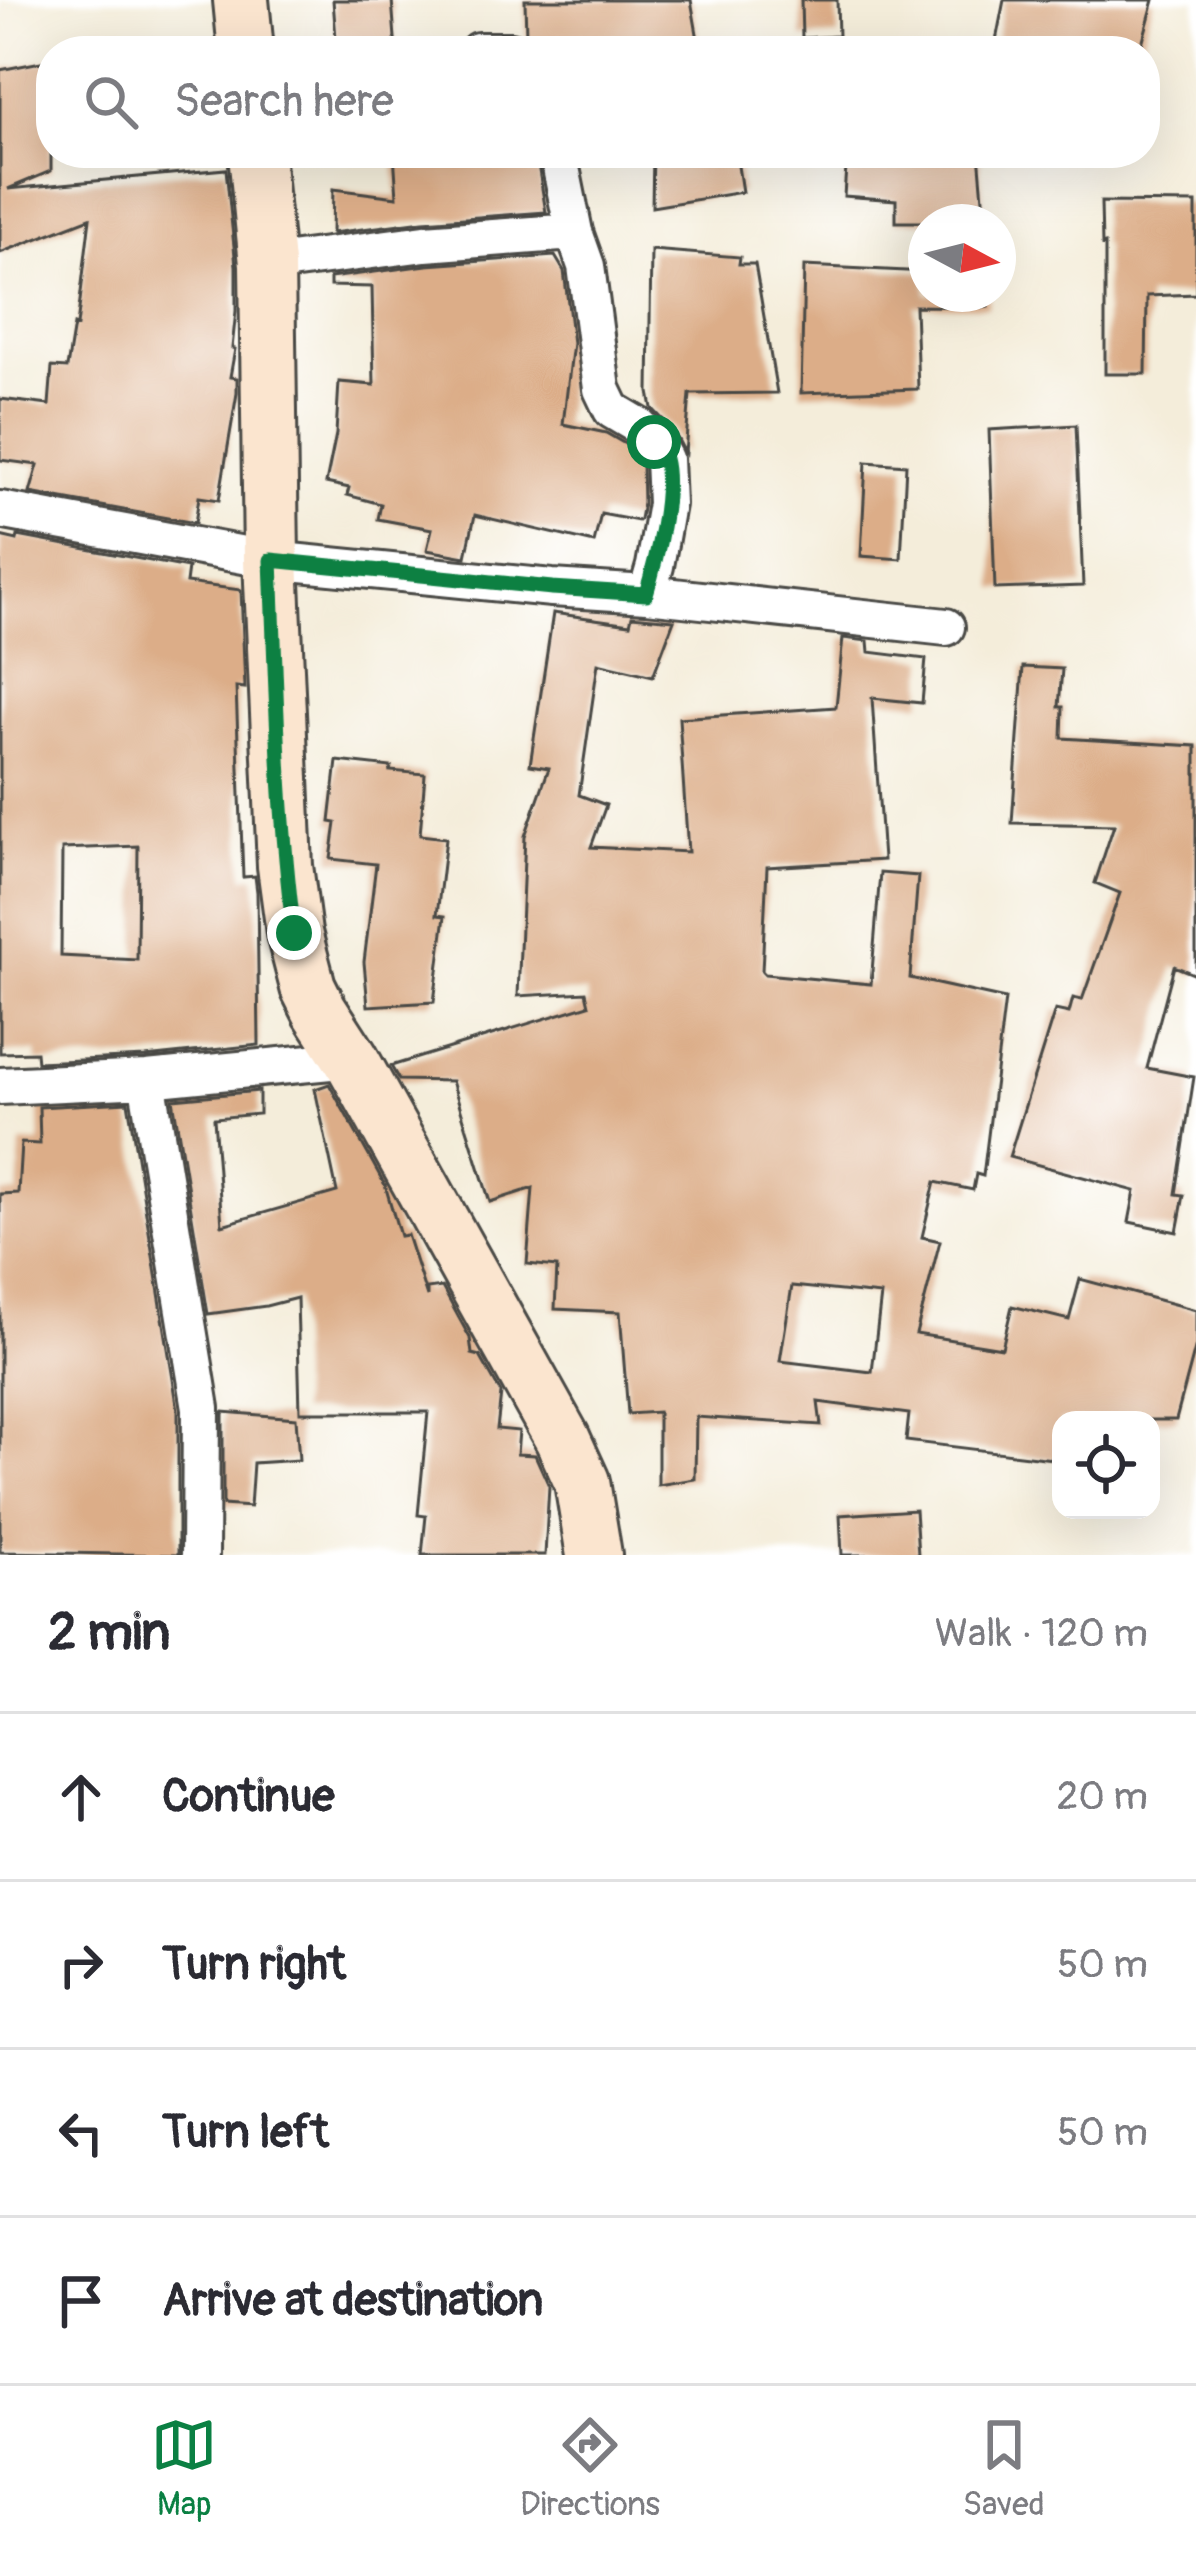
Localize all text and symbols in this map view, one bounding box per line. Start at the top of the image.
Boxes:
search box [36,36,1160,168]
icon: search [78,69,144,135]
text: Search here [174,74,394,130]
north arrow [908,204,1016,312]
route start [627,415,681,469]
route end [267,906,321,960]
map controls [1052,1411,1160,1519]
button: locate [1052,1411,1160,1519]
text: 2 min [48,1601,170,1665]
text: Walk · 120 m [935,1609,1148,1658]
icon: ahead [48,1764,114,1830]
text: Continue [162,1769,335,1825]
text: 20 m [1056,1772,1148,1821]
icon: right [48,1932,114,1998]
text: Turn right [162,1937,346,1993]
text: 50 m [1057,1940,1148,1989]
icon: left [48,2100,114,2166]
text: Turn left [162,2105,329,2161]
text: 50 m [1057,2108,1148,2157]
icon: arrive [48,2268,114,2334]
text: Arrive at destination [162,2273,543,2329]
tab: Map [151,2412,217,2525]
tab: Directions [520,2412,660,2525]
tab: Saved [963,2412,1045,2525]

